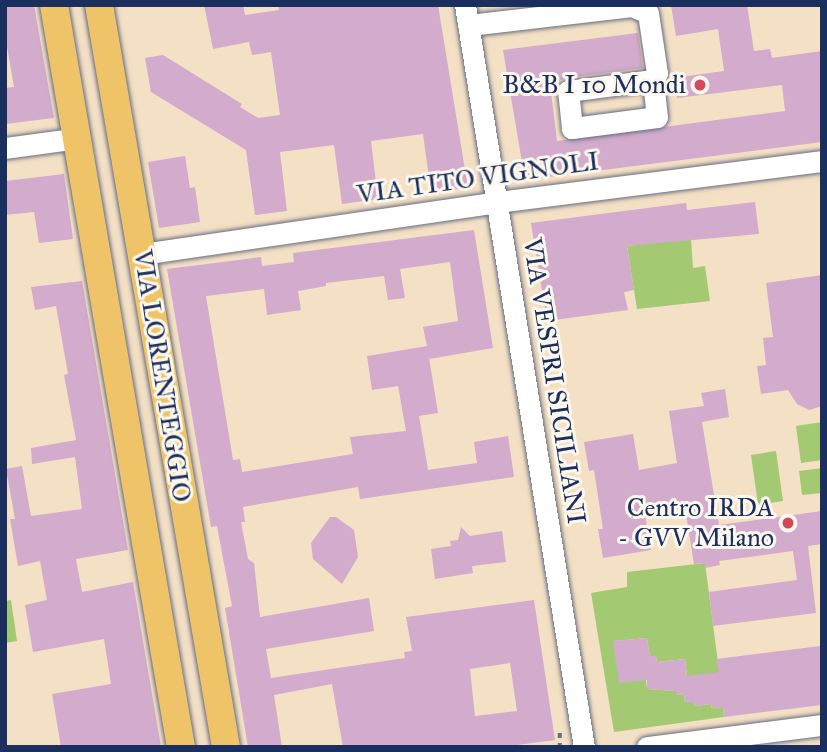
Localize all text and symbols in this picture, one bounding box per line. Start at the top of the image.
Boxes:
place label: B&B I 10 Mondi [502,69,686,101]
marker: B&B I 10 Mondi [692,77,708,93]
street label: VIA TITO VIGNOLI [355,146,601,210]
street label: VIA VESPRI SICILIANI [516,236,592,526]
street label: VIA LORENTEGGIO [127,248,197,504]
place label: Centro IRDA - GVV Milano [618,492,774,554]
marker: Centro IRDA - GVV Milano [780,515,796,531]

